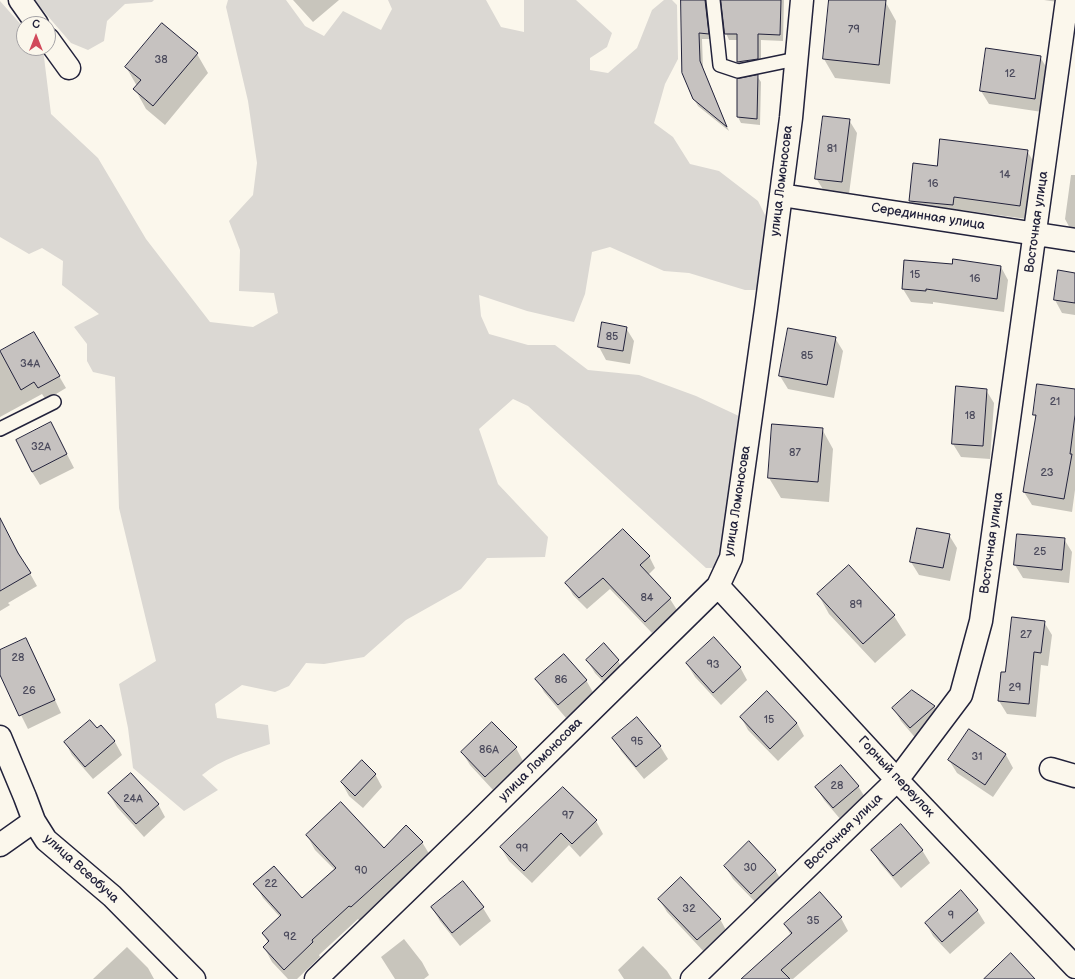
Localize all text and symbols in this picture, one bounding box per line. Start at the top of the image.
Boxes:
north arrow [16,16,56,56]
text: С [32,18,40,31]
house number: 79 [848,23,860,37]
house number: 38 [154,53,168,67]
house number: 12 [1005,67,1015,81]
street label: улица Ломоносова [767,125,797,237]
house number: 81 [827,142,837,156]
house number: 14 [1000,168,1010,182]
street label: Восточная улица [1022,170,1052,274]
house number: 16 [928,177,938,191]
street label: Серединная улица [870,200,986,234]
house number: 15 [910,268,920,282]
house number: 16 [970,272,980,286]
house number: 85 [606,330,618,344]
house number: 85 [801,349,813,363]
house number: 34А [20,357,40,371]
house number: 21 [1050,395,1060,409]
house number: 18 [965,409,975,423]
house number: 32А [31,440,51,454]
street label: улица Ломоносова [722,445,754,557]
house number: 87 [789,446,801,460]
house number: 23 [1040,466,1054,480]
street label: Восточная улица [977,491,1007,595]
house number: 25 [1034,545,1046,559]
house number: 84 [640,591,654,605]
house number: 89 [850,598,862,612]
house number: 27 [1020,628,1032,642]
house number: 28 [12,651,24,665]
house number: 93 [706,658,720,672]
house number: 86 [554,673,568,687]
house number: 29 [1009,681,1021,695]
house number: 26 [22,684,36,698]
house number: 15 [764,713,774,727]
street label: улица Ломоносова [496,715,586,805]
street label: Горный переулок [854,733,938,821]
house number: 95 [631,735,643,749]
house number: 86А [479,743,499,757]
house number: 31 [971,750,983,764]
house number: 28 [831,779,843,793]
street label: Восточная улица [802,791,886,873]
house number: 24А [123,792,143,806]
house number: 97 [562,809,574,823]
street label: улица Всеобуча [40,831,122,907]
house number: 99 [516,842,528,856]
house number: 30 [743,861,757,875]
house number: 90 [355,864,367,878]
house number: 22 [265,877,277,891]
house number: 32 [682,902,696,916]
house number: 9 [948,909,954,923]
house number: 35 [806,914,820,928]
house number: 92 [284,930,296,944]

